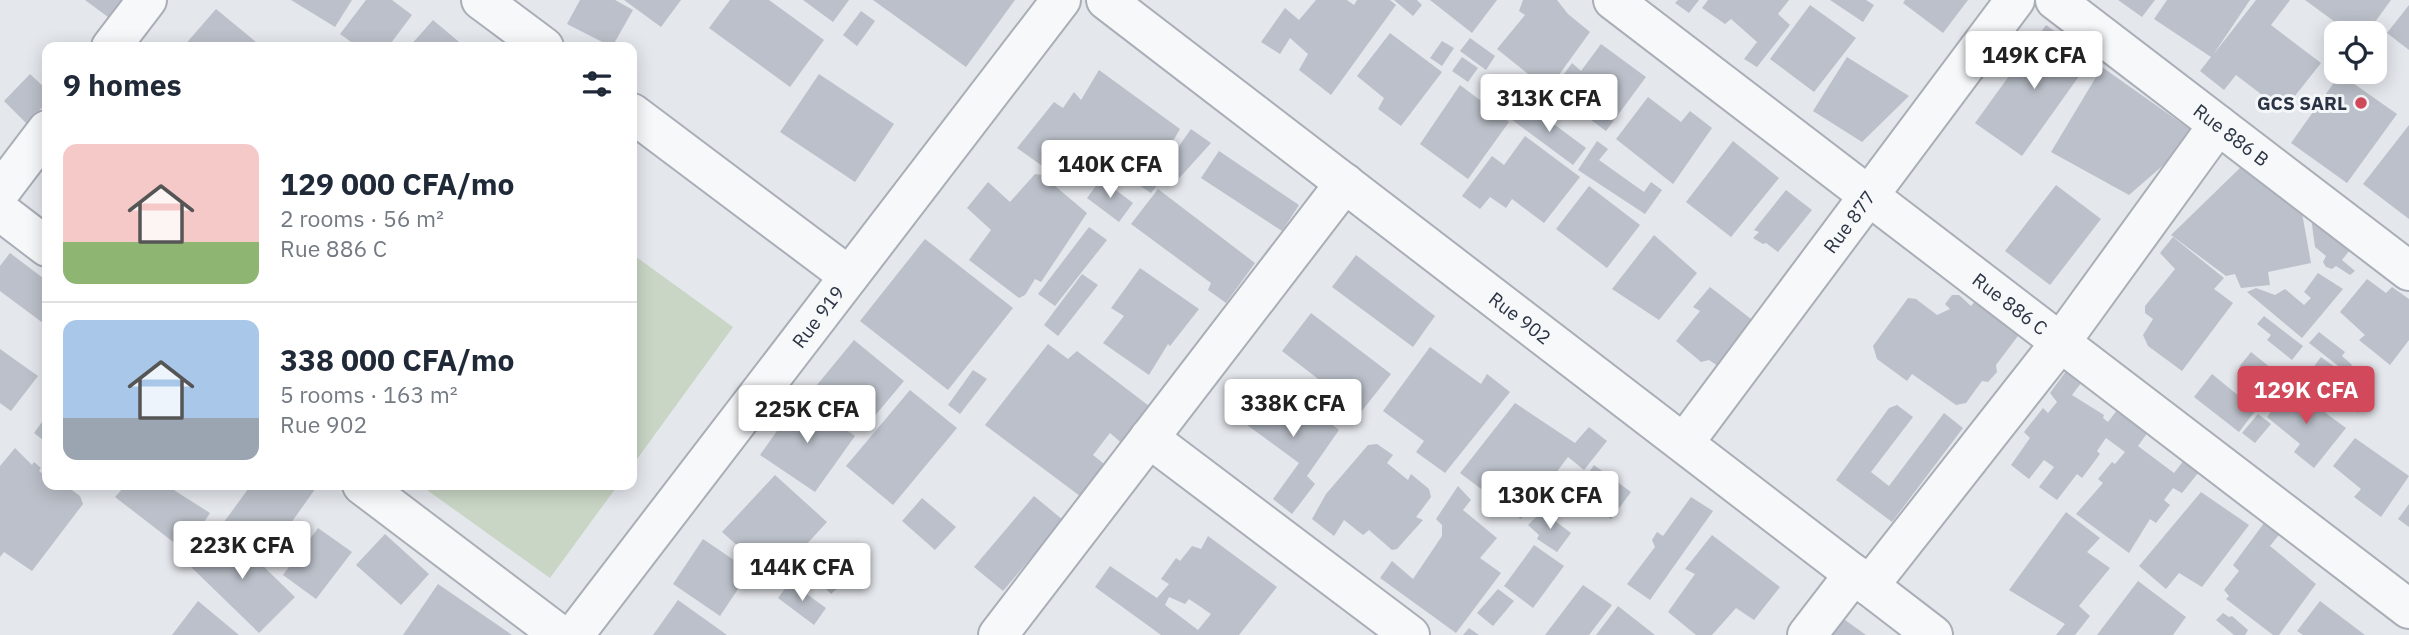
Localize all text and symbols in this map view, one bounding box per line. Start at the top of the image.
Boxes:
map controls [2324,21,2387,84]
button: locate [2324,21,2387,84]
pin: 149K CFA [1962,32,2106,91]
text: 149K CFA [1981,39,2087,69]
text: 9 homes [63,65,182,104]
icon: filters [578,65,616,103]
pin: 313K CFA [1477,74,1621,134]
text: 313K CFA [1496,82,1602,112]
place label: GCS SARL [2257,91,2347,115]
marker: GCS SARL [2353,95,2369,111]
street label: Rue 886 B [2189,98,2274,172]
pin: 140K CFA [1038,140,1182,200]
text: 140K CFA [1057,148,1163,178]
text: 129 000 CFA/mo [280,164,514,203]
icon: home [119,172,203,256]
street label: Rue 877 [1818,186,1880,258]
text: 2 rooms · 56 m² [280,203,444,233]
text: Rue 886 C [280,233,387,263]
street label: Rue 886 C [1968,267,2053,340]
street label: Rue 919 [787,281,849,353]
street label: Rue 902 [1484,286,1556,349]
text: 338 000 CFA/mo [280,340,514,379]
icon: home [119,348,203,432]
pin: 129K CFA [2234,366,2378,426]
text: 129K CFA [2253,374,2359,404]
text: 5 rooms · 163 m² [280,379,458,409]
pin: 338K CFA [1221,380,1365,439]
pin: 225K CFA [735,386,879,445]
text: 338K CFA [1240,387,1346,417]
text: 225K CFA [754,393,860,423]
text: Rue 902 [280,409,367,439]
pin: 130K CFA [1478,472,1622,531]
text: 130K CFA [1497,479,1603,509]
pin: 223K CFA [170,522,314,581]
text: 223K CFA [189,529,295,559]
pin: 144K CFA [730,544,874,603]
text: 144K CFA [749,551,855,581]

